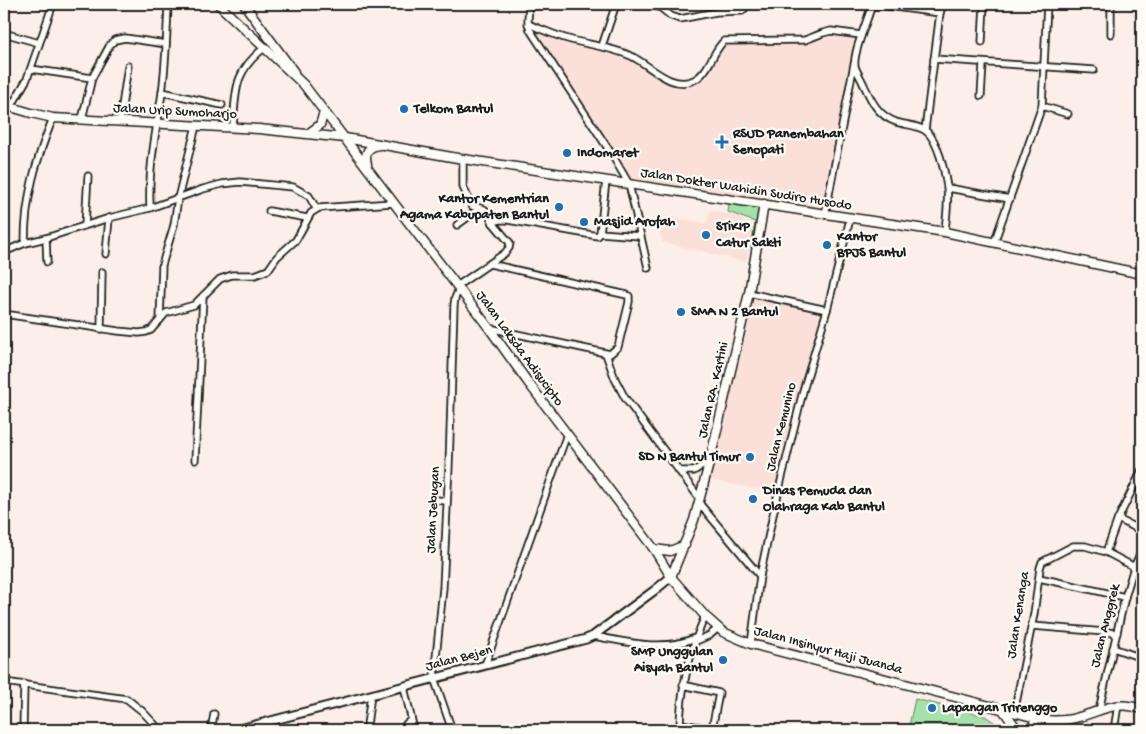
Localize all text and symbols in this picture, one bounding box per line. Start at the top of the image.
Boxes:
street label: Jalan Urip Sumoharjo [113,100,237,124]
place label: Telkom Bantul [413,101,493,118]
marker: Telkom Bantul [398,103,410,115]
place label: RSUD Panembahan Senopati [732,126,844,159]
marker: RSUD Panembahan Senopati [715,135,729,149]
place label: Indomaret [577,145,639,162]
marker: Indomaret [561,147,573,159]
street label: Jalan Dokter Wahidin Sudiro Husodo [639,165,853,215]
place label: Kantor Kementrian Agama Kabupaten Bantul [399,191,549,224]
marker: Kantor Kementrian Agama Kabupaten Bantul [553,201,565,213]
place label: Masjid Arofah [594,214,676,231]
marker: Masjid Arofah [578,216,590,228]
place label: STiKIP Catur Sakti [715,219,781,252]
marker: STiKIP Catur Sakti [700,229,712,241]
place label: Kantor BPJS Bantul [836,229,906,262]
marker: Kantor BPJS Bantul [821,239,833,251]
street label: Jalan Laksda Adisucipto [471,288,567,410]
place label: SMA N 2 Bantul [691,304,778,321]
marker: SMA N 2 Bantul [675,306,687,318]
street label: Jalan RA. Kartini [695,340,733,440]
street label: Jalan Kemunino [763,381,801,473]
place label: SD N Bantul Timur [638,449,742,466]
marker: SD N Bantul Timur [744,451,756,463]
street label: Jalan Jebugan [423,466,445,554]
place label: Dinas Pemuda dan Olahraga Kab Bantul [761,483,885,516]
marker: Dinas Pemuda dan Olahraga Kab Bantul [747,493,759,505]
street label: Jalan Kenanga [1004,569,1034,660]
street label: Jalan Anggrek [1087,581,1125,669]
street label: Jalan Insinyur Haji Juanda [752,623,905,679]
street label: Jalan Bejen [424,642,495,676]
place label: SMP Unggulan Aisyah Bantul [631,644,713,677]
marker: SMP Unggulan Aisyah Bantul [717,654,729,666]
place label: Lapangan Trirenggo [942,700,1058,717]
marker: Lapangan Trirenggo [926,702,938,714]

